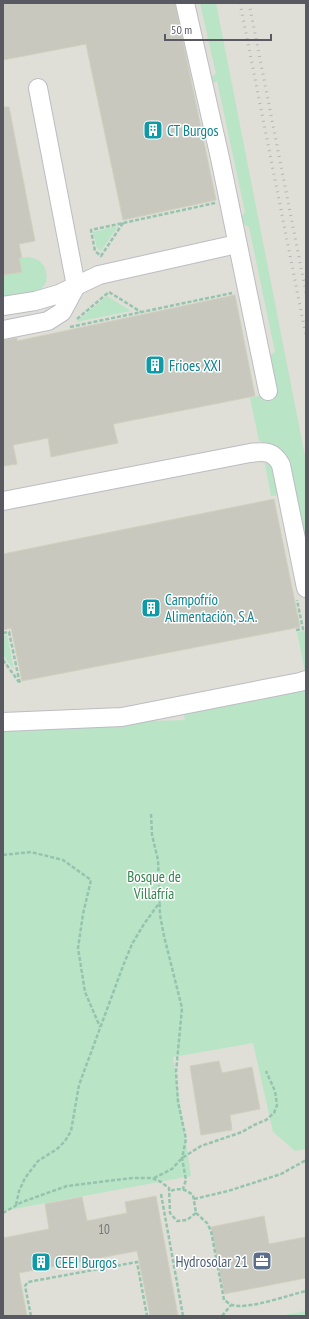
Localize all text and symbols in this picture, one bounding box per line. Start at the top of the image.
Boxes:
scale bar [165,16,271,42]
text: 50 m [171,22,192,37]
building icon: CT Burgos [142,119,164,141]
place label: CT Burgos [167,121,219,140]
building icon: Frioes XXI [144,354,166,376]
place label: Frioes XXI [169,356,221,375]
place label: Campofrío Alimentación, S.A. [165,590,258,626]
building icon: Campofrío Alimentación, S.A. [140,597,162,619]
park label: Bosque de Villafría [127,867,181,903]
house number: 10 [98,1221,110,1238]
office icon: Hydrosolar 21 [251,1250,273,1272]
building icon: CEEI Burgos [30,1251,52,1273]
place label: Hydrosolar 21 [175,1252,248,1271]
place label: CEEI Burgos [55,1253,117,1272]

